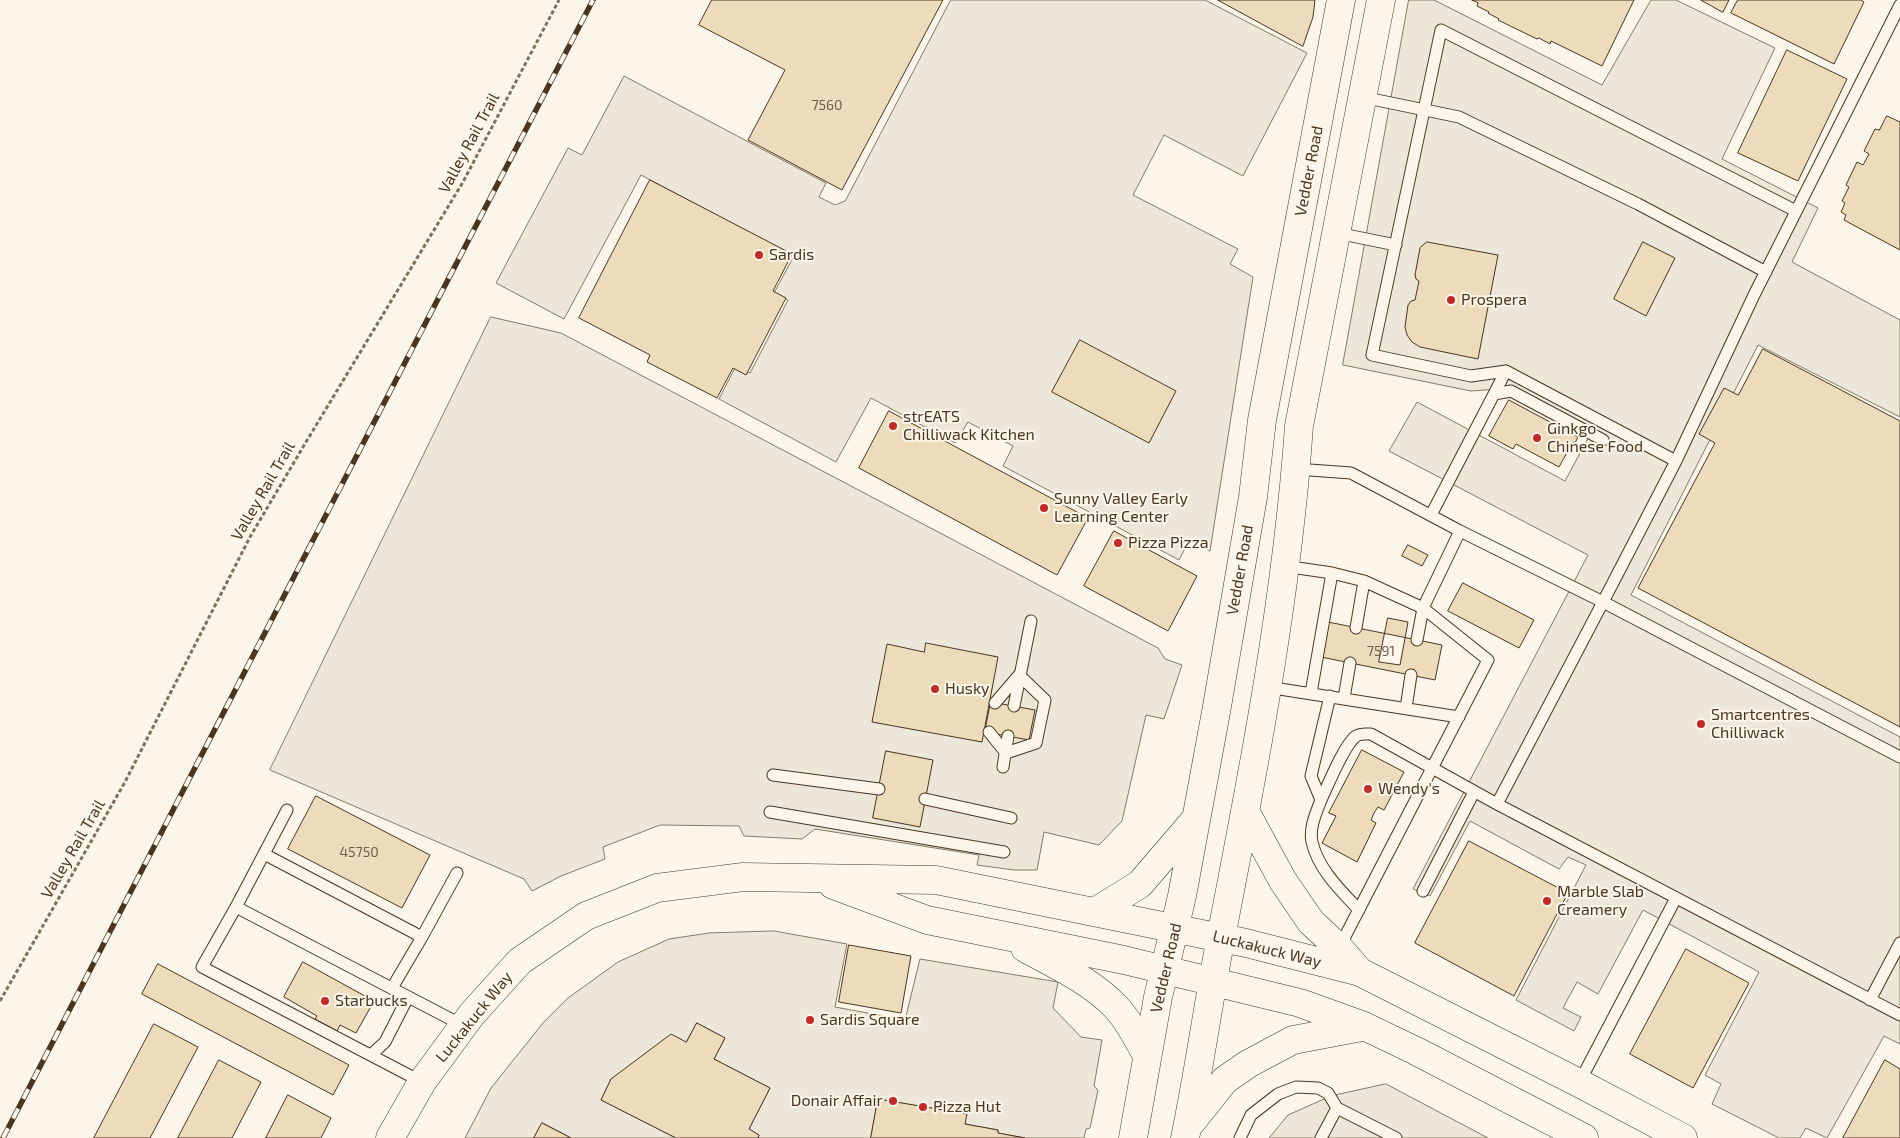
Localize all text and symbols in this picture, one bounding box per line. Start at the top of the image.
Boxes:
street label: Valley Rail Trail [435,90,503,196]
house number: 7560 [811,97,843,113]
street label: Vedder Road [1291,124,1327,218]
place label: Sardis [769,245,814,265]
marker: Sardis [753,249,765,261]
place label: Prospera [1461,290,1527,310]
marker: Prospera [1445,294,1457,306]
place label: strEATS Chilliwack Kitchen [903,407,1035,445]
place label: Ginkgo Chinese Food [1547,419,1643,457]
marker: strEATS Chilliwack Kitchen [887,420,899,432]
marker: Ginkgo Chinese Food [1531,432,1543,444]
street label: Valley Rail Trail [227,438,299,544]
place label: Sunny Valley Early Learning Center [1054,489,1188,527]
marker: Sunny Valley Early Learning Center [1038,502,1050,514]
street label: Vedder Road [1223,523,1257,617]
place label: Pizza Pizza [1128,533,1209,553]
marker: Pizza Pizza [1112,537,1124,549]
house number: 7591 [1367,643,1395,659]
place label: Husky [945,679,990,699]
marker: Husky [929,683,941,695]
place label: Smartcentres Chilliwack [1711,705,1810,743]
marker: Smartcentres Chilliwack [1695,718,1707,730]
place label: Wendy's [1378,779,1440,799]
marker: Wendy's [1362,783,1374,795]
street label: Valley Rail Trail [37,796,109,902]
house number: 45750 [339,844,379,860]
place label: Marble Slab Creamery [1557,882,1644,920]
marker: Marble Slab Creamery [1541,895,1553,907]
street label: Vedder Road [1146,921,1186,1015]
street label: Luckakuck Way [1211,926,1323,972]
street label: Luckakuck Way [432,968,516,1066]
place label: Starbucks [335,991,408,1011]
marker: Starbucks [319,995,331,1007]
place label: Sardis Square [820,1010,920,1030]
marker: Sardis Square [804,1014,816,1026]
place label: Donair Affair [791,1091,883,1111]
marker: Donair Affair [887,1095,899,1107]
place label: Pizza Hut [933,1097,1001,1117]
marker: Pizza Hut [917,1101,929,1113]

